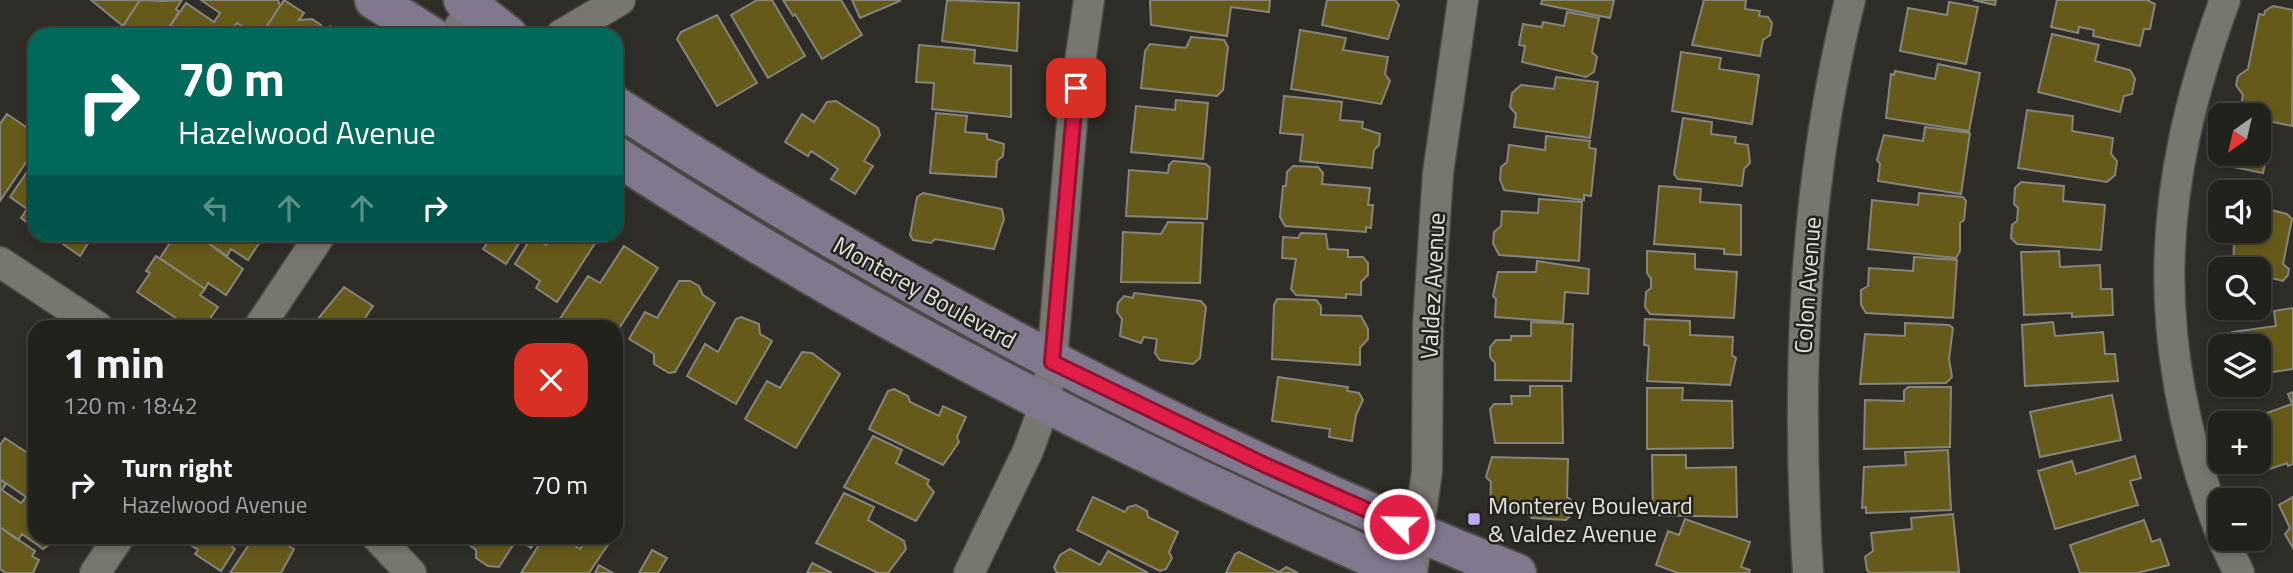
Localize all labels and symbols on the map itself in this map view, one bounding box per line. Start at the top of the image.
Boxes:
pin [1046,58,1106,118]
north arrow [2208,103,2272,166]
street label: Valdez Avenue [1410,212,1454,360]
street label: Colon Avenue [1784,215,1830,355]
street label: Monterey Boulevard [827,227,1023,357]
position arrow [1362,487,1436,561]
place label: Monterey Boulevard & Valdez Avenue [1488,487,1693,551]
marker: Monterey Boulevard & Valdez Avenue [1466,511,1482,527]

